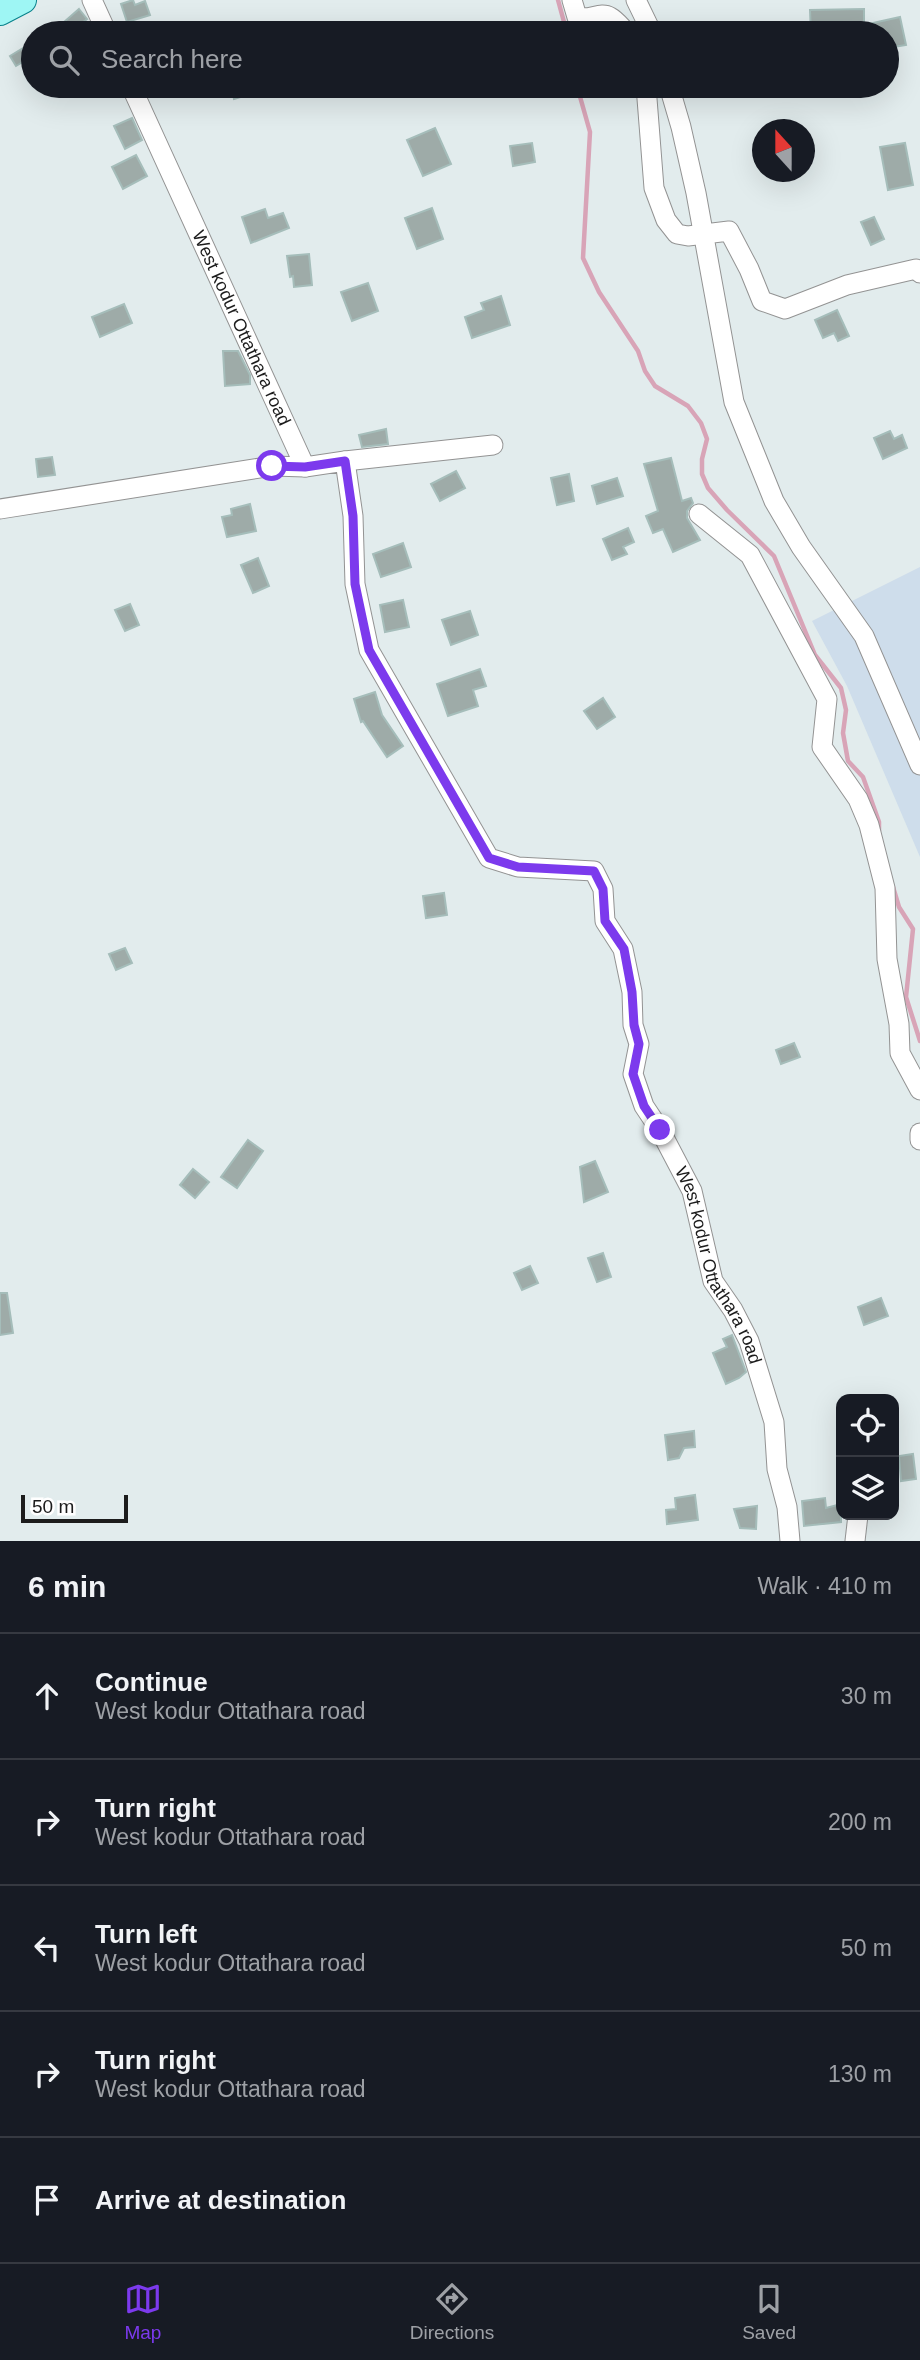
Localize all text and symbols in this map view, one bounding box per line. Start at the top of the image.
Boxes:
search box [21,21,899,98]
icon: search [45,41,83,79]
text: Search here [101,44,243,74]
north arrow [752,119,815,182]
street label: West kodur Ottathara road [188,227,295,429]
route start [256,450,287,481]
route end [644,1114,675,1145]
street label: West kodur Ottathara road [671,1163,765,1366]
map controls [836,1394,899,1520]
button: locate [836,1394,899,1457]
button: layers [836,1457,899,1520]
scale bar [21,1492,128,1524]
text: 50 m [32,1496,74,1517]
text: 6 min [28,1570,106,1603]
text: Walk · 410 m [757,1573,892,1599]
text: Continue [95,1667,208,1697]
icon: ahead [28,1677,66,1715]
text: 30 m [841,1683,892,1709]
text: West kodur Ottathara road [95,1698,366,1724]
text: Turn right [95,1793,216,1823]
icon: right [28,1803,66,1841]
text: 200 m [828,1809,892,1835]
text: West kodur Ottathara road [95,1824,366,1850]
text: Turn left [95,1919,197,1949]
icon: left [28,1929,66,1967]
text: 50 m [841,1935,892,1961]
text: West kodur Ottathara road [95,1950,366,1976]
text: Turn right [95,2045,216,2075]
icon: right [28,2055,66,2093]
text: 130 m [828,2061,892,2087]
text: West kodur Ottathara road [95,2076,366,2102]
icon: arrive [28,2181,66,2219]
text: Arrive at destination [95,2185,346,2215]
tab: Map [124,2280,162,2344]
tab: Directions [410,2280,494,2344]
tab: Saved [742,2280,796,2344]

